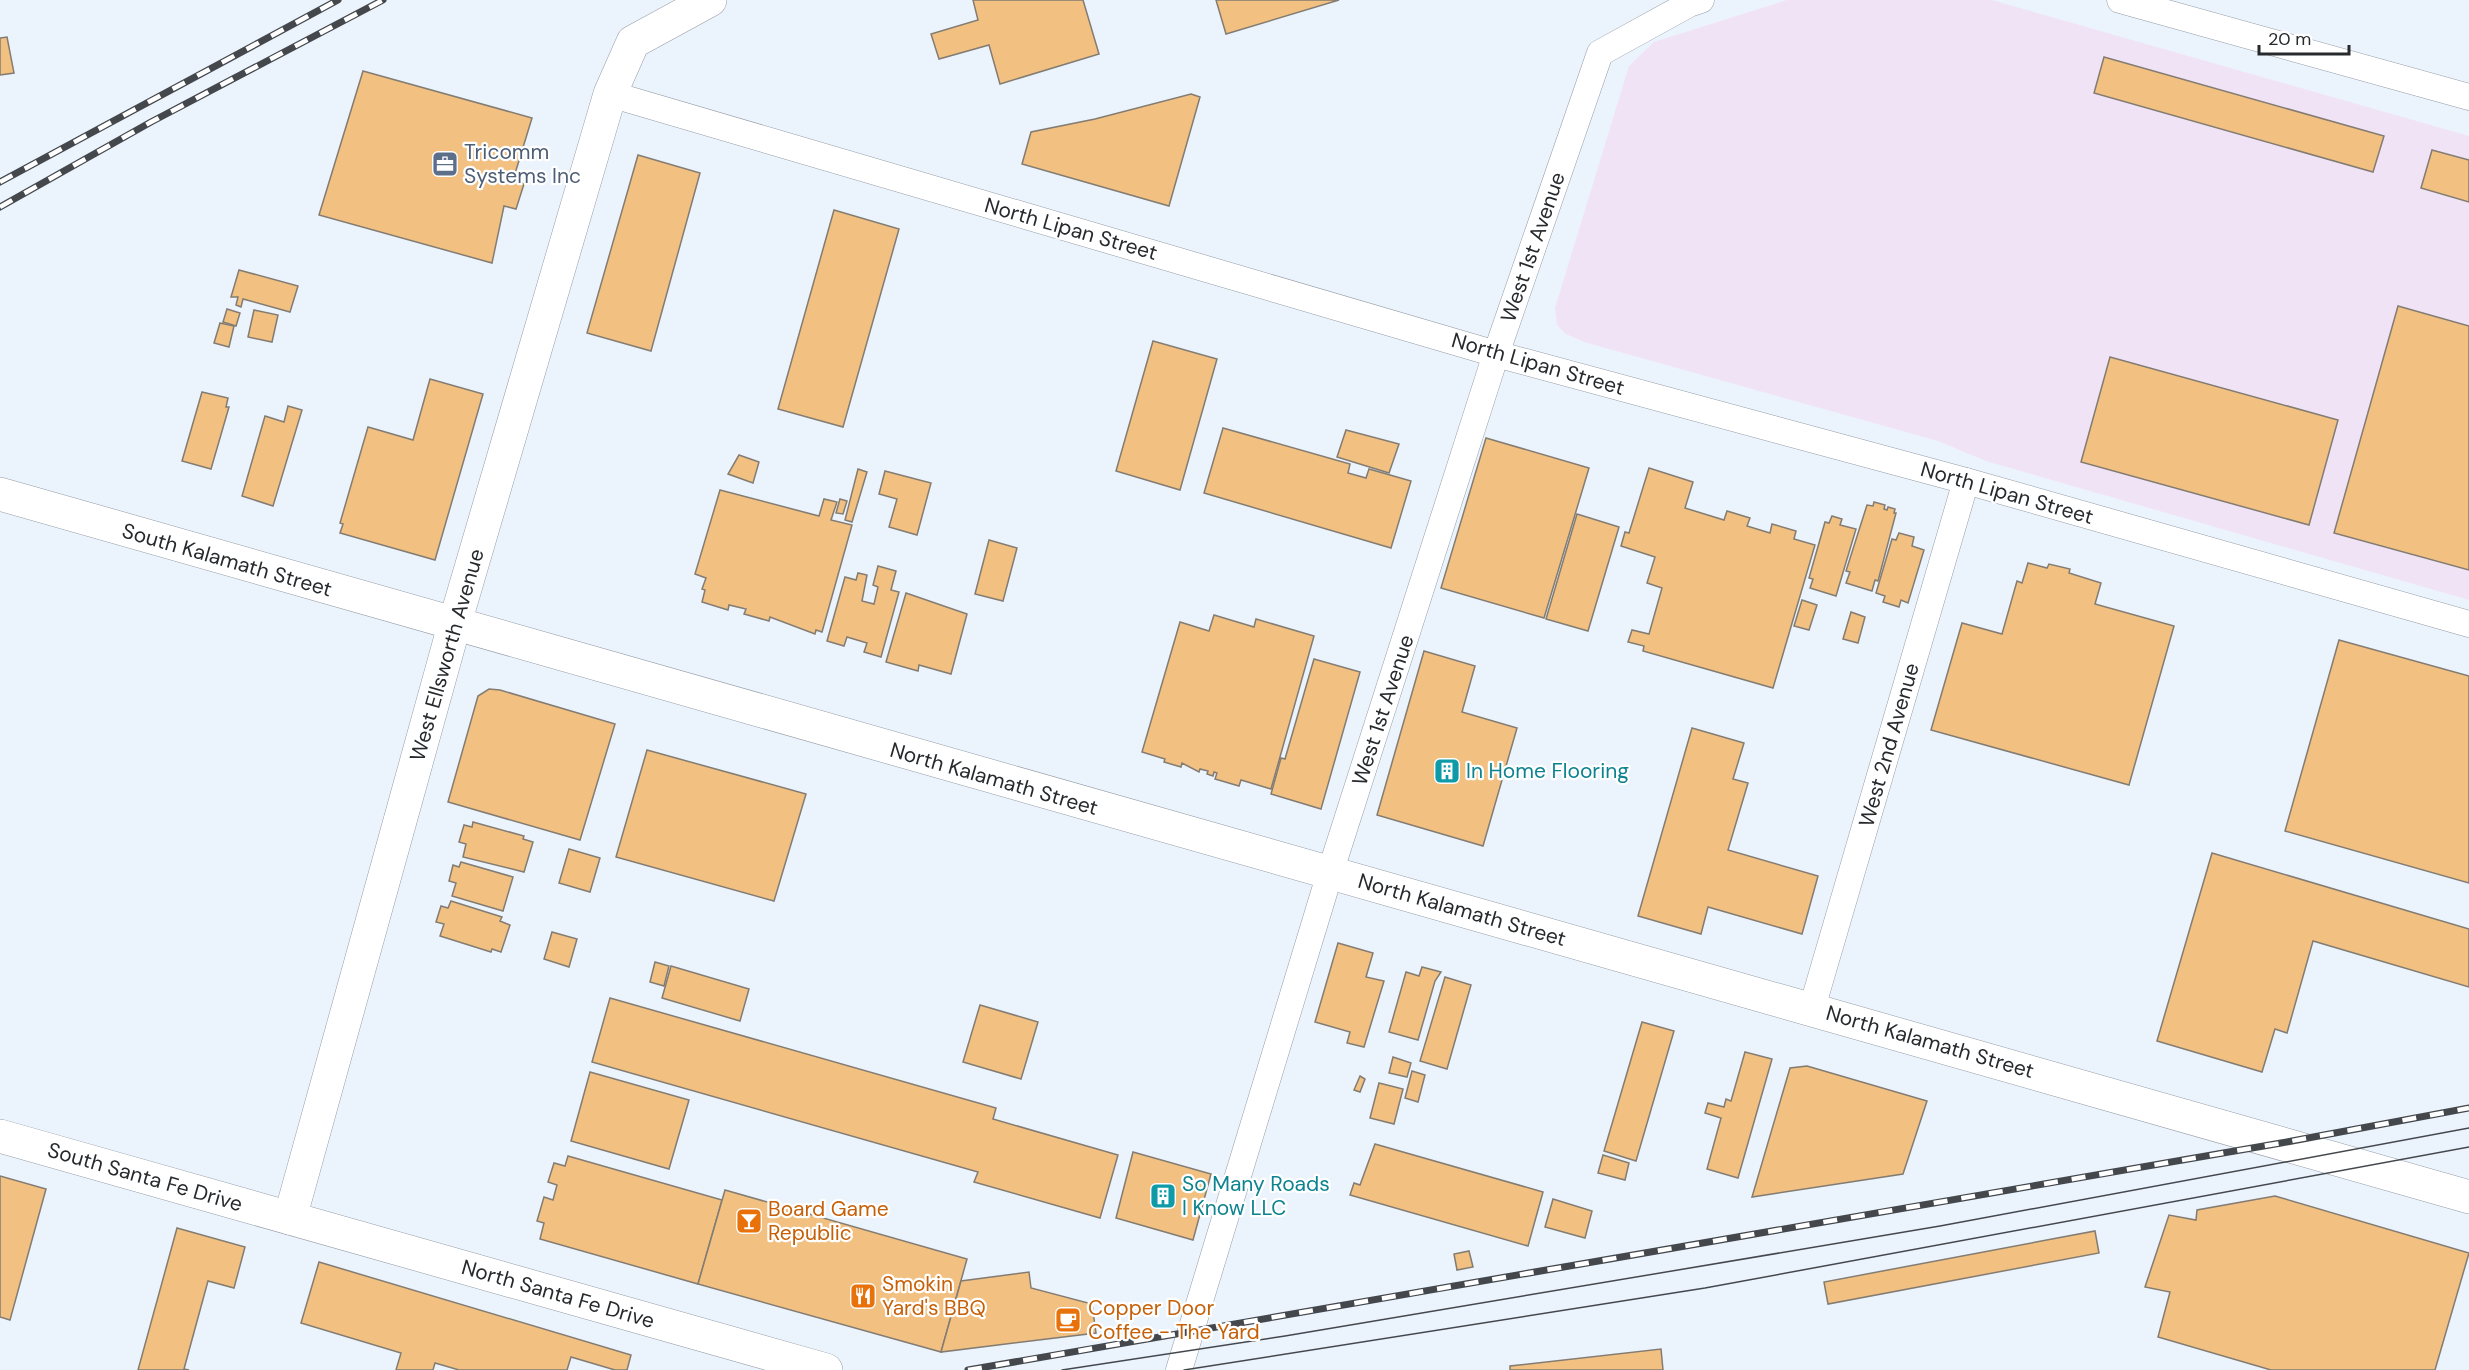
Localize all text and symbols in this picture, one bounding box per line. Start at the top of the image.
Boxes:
scale bar [2259,18,2349,56]
text: 20 m [2268,27,2311,51]
place label: Tricomm Systems Inc [464,138,581,190]
office icon: Tricomm Systems Inc [430,149,460,179]
street label: West 1st Avenue [1494,168,1572,326]
street label: North Lipan Street [981,191,1161,267]
street label: North Lipan Street [1448,326,1628,402]
street label: North Lipan Street [1917,455,2097,531]
street label: South Kalamath Street [119,517,335,603]
street label: West Ellsworth Avenue [403,546,491,764]
street label: West 1st Avenue [1345,631,1421,789]
street label: West 2nd Avenue [1852,660,1926,830]
street label: North Kalamath Street [887,736,1101,822]
building icon: In Home Flooring [1432,756,1462,786]
place label: In Home Flooring [1466,757,1629,785]
street label: North Kalamath Street [1355,867,1569,953]
street label: North Kalamath Street [1823,999,2037,1085]
street label: South Santa Fe Drive [44,1136,246,1218]
place label: So Many Roads I Know LLC [1182,1170,1330,1222]
building icon: So Many Roads I Know LLC [1148,1181,1178,1211]
place label: Board Game Republic [768,1195,889,1247]
bar icon: Board Game Republic [734,1206,764,1236]
street label: North Santa Fe Drive [458,1253,658,1335]
place label: Smokin Yard's BBQ [882,1270,986,1322]
restaurant icon: Smokin Yard's BBQ [848,1281,878,1311]
place label: Copper Door Coffee - The Yard [1088,1294,1260,1346]
cafe icon: Copper Door Coffee - The Yard [1053,1305,1083,1335]

